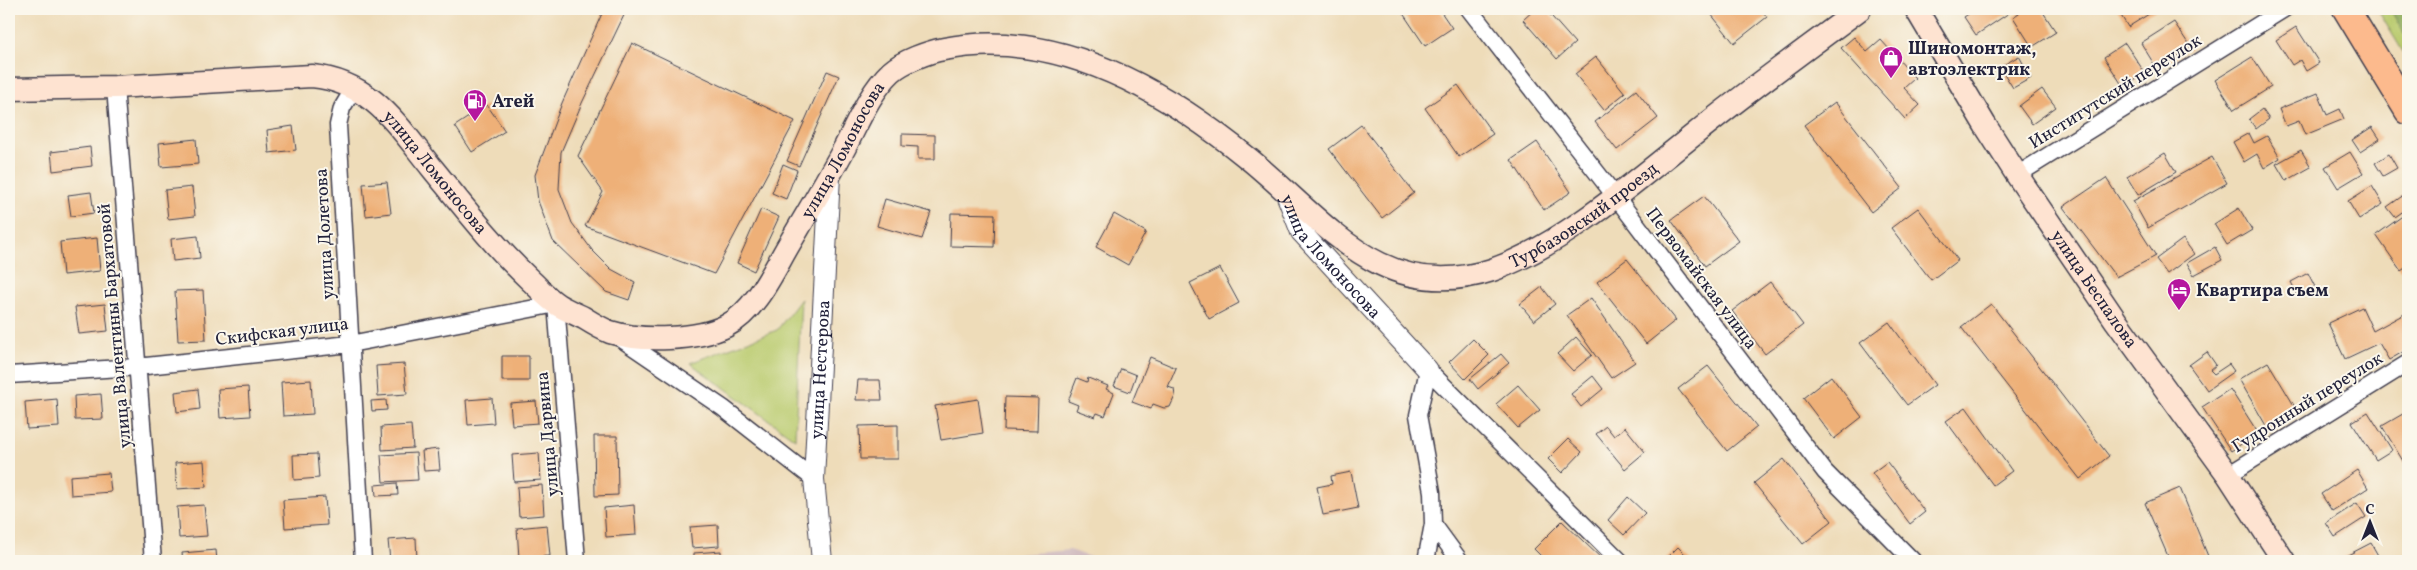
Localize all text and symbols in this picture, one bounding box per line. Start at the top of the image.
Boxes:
street label: Институтский переулок [2025,29,2207,156]
place label: Шиномонтаж, автоэлектрик [1908,37,2036,83]
shop icon: Шиномонтаж, автоэлектрик [1878,45,1904,79]
street label: улица Ломоносова [796,77,892,224]
fuel station icon: Атей [462,88,488,122]
place label: Атей [492,90,534,115]
street label: улица Ломоносова [376,105,492,241]
street label: Турбазовский проезд [1506,157,1664,276]
street label: улица Долетова [310,168,341,300]
street label: улица Ломоносова [1274,191,1386,325]
street label: улица Валентины Бархатовой [92,202,139,449]
street label: Первомайская улица [1639,203,1763,355]
street label: улица Беспалова [2044,225,2143,354]
hotel icon: Квартира съем [2166,277,2192,311]
place label: Квартира съем [2196,279,2329,304]
street label: улица Нестерова [805,299,837,440]
street label: Скифская улица [214,312,350,353]
street label: Гудронный переулок [2228,346,2388,460]
street label: улица Дарвина [531,370,566,497]
north arrow [2344,498,2394,548]
text: С [2365,501,2375,520]

